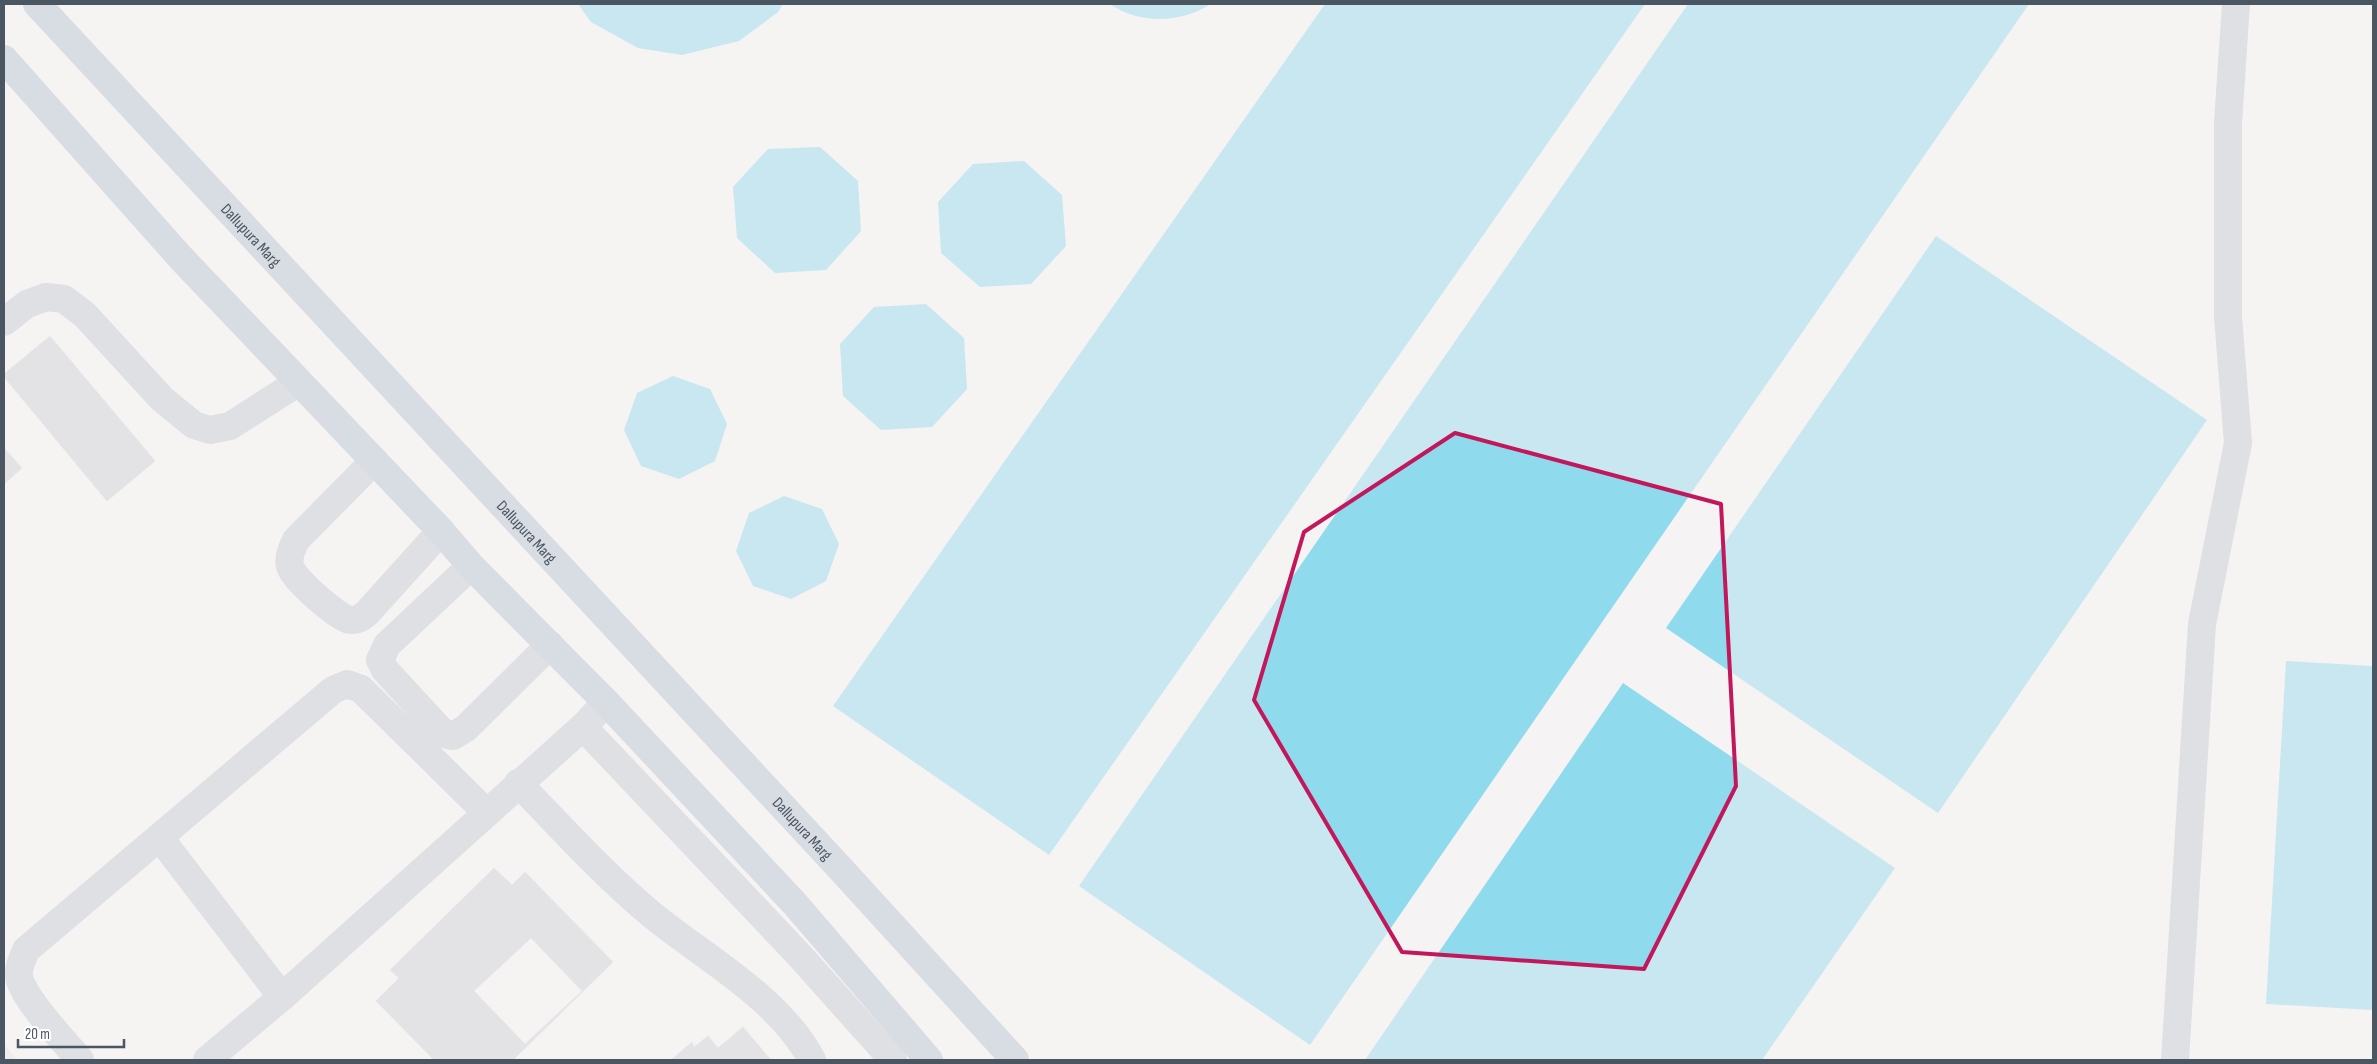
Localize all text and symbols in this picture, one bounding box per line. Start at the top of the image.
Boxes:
street label: Dallupura Marg [216,200,284,271]
street label: Dallupura Marg [492,497,560,568]
street label: Dallupura Marg [768,794,836,865]
scale bar [18,1016,124,1048]
text: 20 m [25,1025,50,1044]

